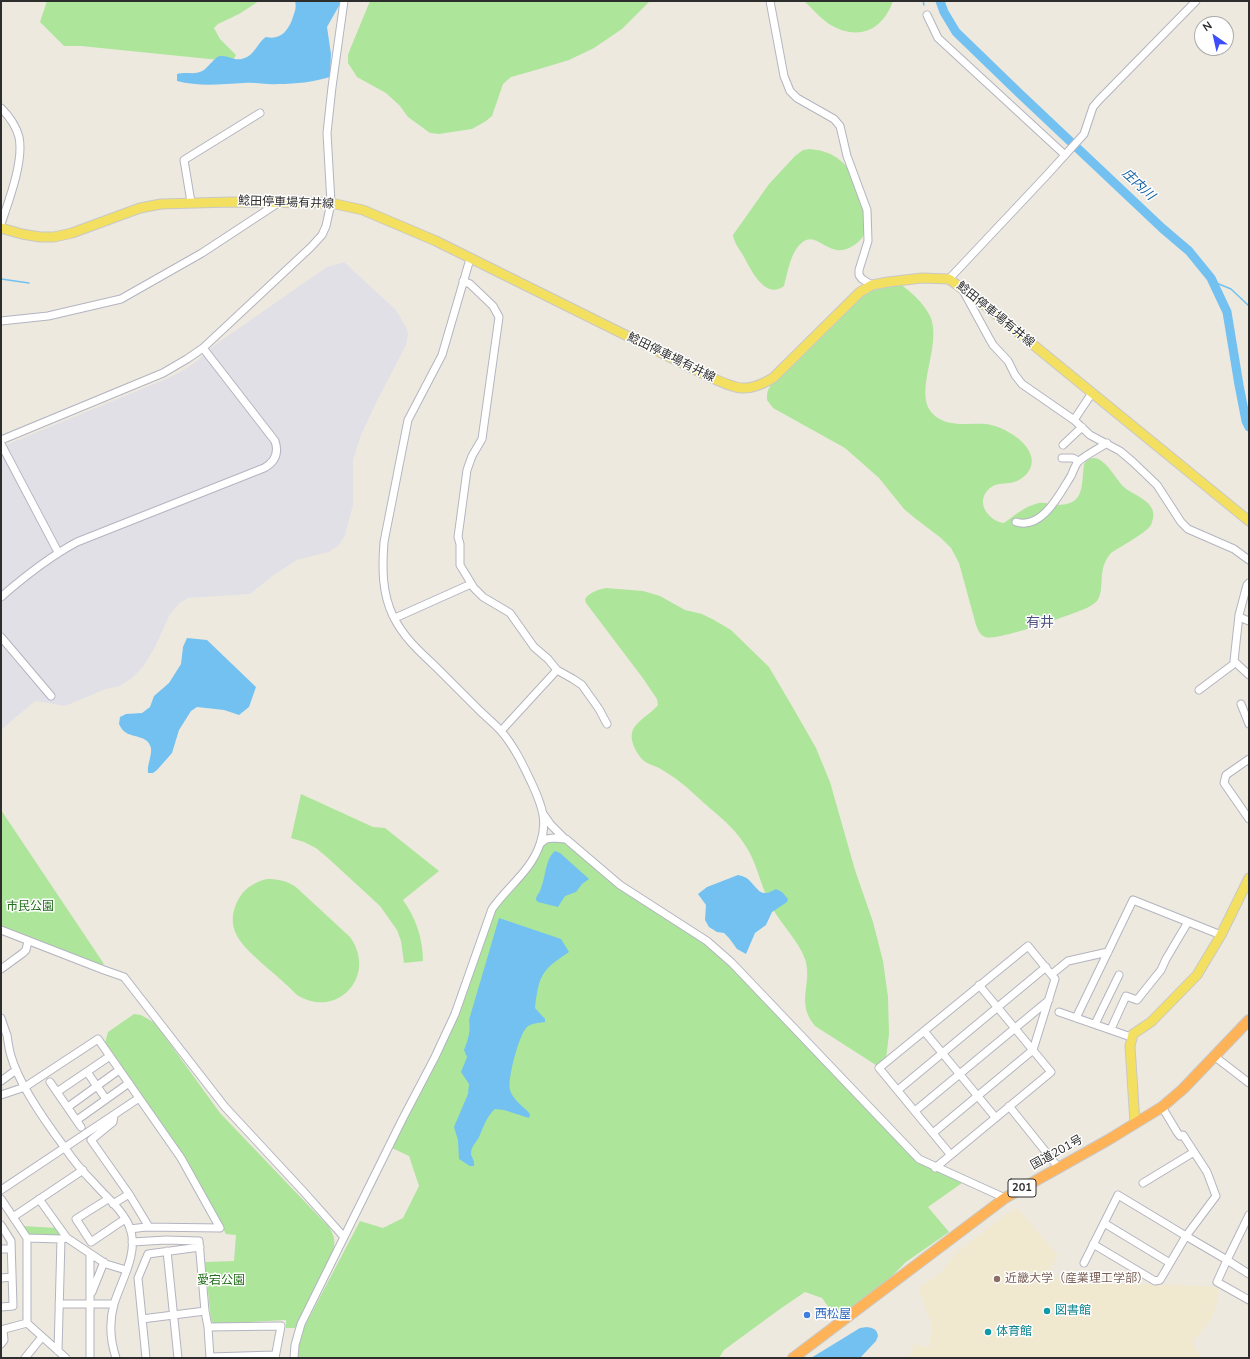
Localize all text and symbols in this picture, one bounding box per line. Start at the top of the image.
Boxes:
north arrow [1194,16,1234,56]
text: N [1200,18,1215,35]
water label: 庄内川 [1118,166,1158,204]
street label: 鯰田停車場有井線 [238,194,334,212]
street label: 鯰田停車場有井線 [953,279,1037,351]
street label: 鯰田停車場有井線 [625,330,717,386]
district label: 有井 [1026,616,1054,632]
park label: 市民公園 [6,900,54,914]
street label: 国道201号 [1028,1133,1086,1173]
road number: 201 [1008,1179,1036,1197]
place label: 近畿大学（産業理工学部） [1005,1272,1149,1286]
park label: 愛宕公園 [197,1274,245,1288]
marker: 近畿大学（産業理工学部） [992,1274,1002,1284]
place label: 図書館 [1055,1304,1091,1318]
marker: 図書館 [1042,1306,1052,1316]
place label: 西松屋 [815,1308,851,1322]
marker: 西松屋 [802,1310,812,1320]
place label: 体育館 [996,1325,1032,1339]
marker: 体育館 [983,1327,993,1337]

